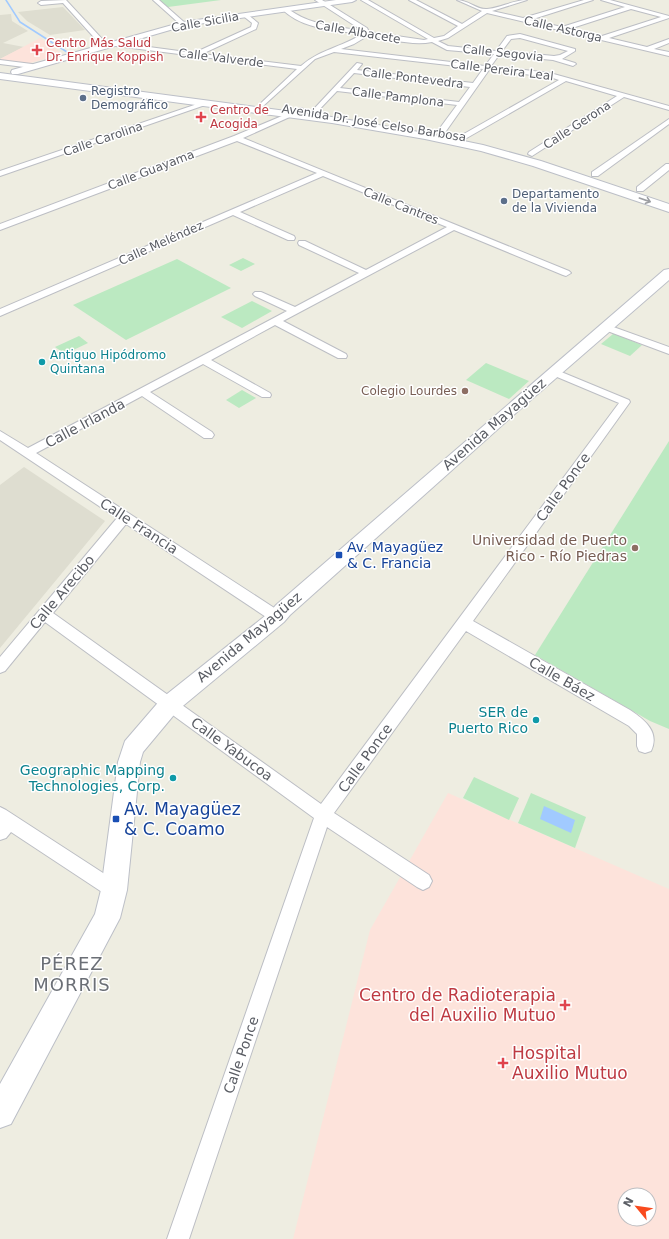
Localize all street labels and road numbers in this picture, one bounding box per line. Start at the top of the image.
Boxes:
street label: Calle Sicilia [170,9,240,35]
street label: Calle Astorga [523,13,603,45]
street label: Calle Albacete [314,18,402,46]
street label: Calle Segovia [462,42,544,64]
street label: Calle Valverde [178,46,264,70]
street label: Calle Pereira Leal [450,57,554,83]
street label: Calle Pontevedra [362,65,464,91]
street label: Calle Pamplona [351,84,445,110]
street label: Calle Gerona [541,98,613,152]
street label: Avenida Dr. José Celso Barbosa [281,102,467,144]
street label: Calle Carolina [61,119,145,159]
street label: Calle Guayama [106,147,196,193]
street label: Calle Cantres [361,185,441,227]
street label: Calle Meléndez [117,218,205,268]
street label: Avenida Mayagüez [439,375,549,473]
street label: Calle Irlanda [42,395,128,451]
street label: Calle Ponce [533,450,593,524]
street label: Calle Francia [97,495,181,557]
street label: Calle Arecibo [26,552,98,632]
street label: Avenida Mayagüez [193,589,305,685]
street label: Calle Báez [526,654,598,704]
street label: Calle Yabucoa [188,714,276,784]
street label: Calle Ponce [335,721,395,795]
street label: Calle Ponce [220,1014,262,1096]

